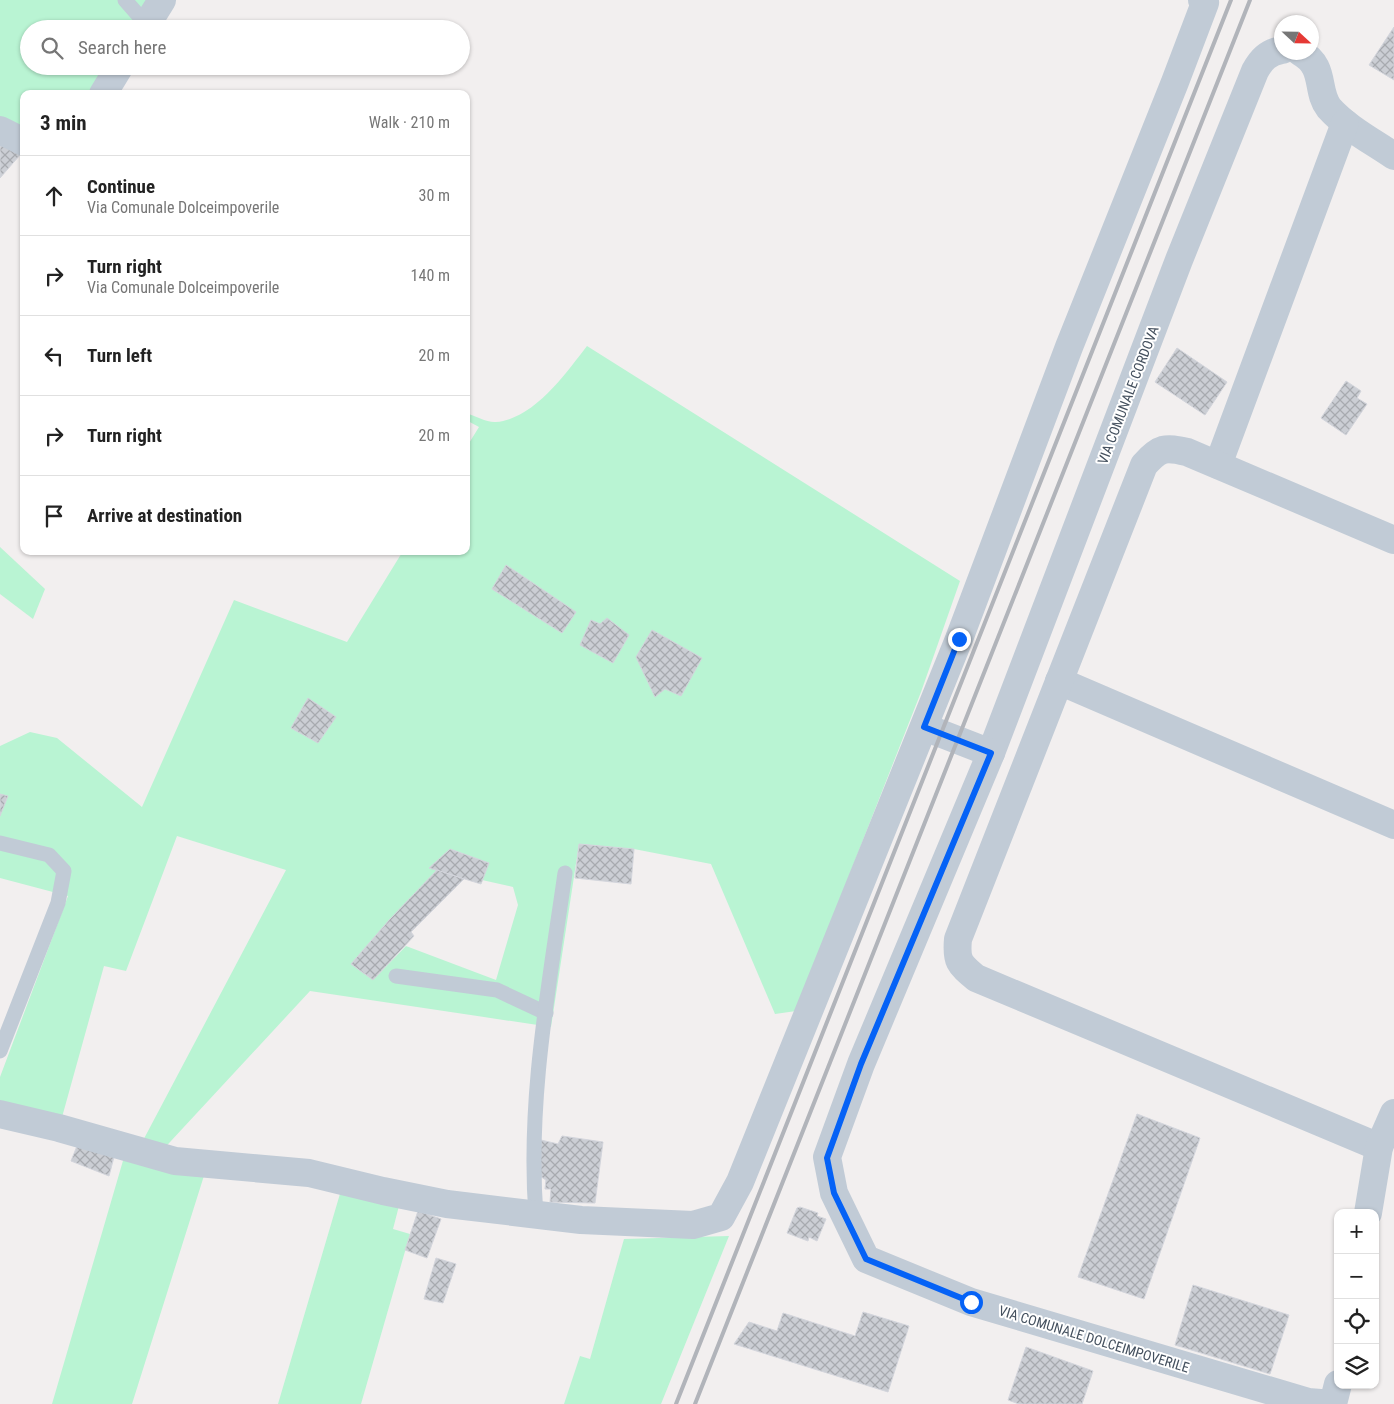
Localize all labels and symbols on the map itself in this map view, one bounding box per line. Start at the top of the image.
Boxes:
north arrow [1274,15,1319,60]
street label: VIA COMUNALE CORDOVA [1094,324,1162,466]
route end [948,628,971,651]
route start [960,1291,983,1314]
street label: VIA COMUNALE DOLCEIMPOVERILE [997,1302,1191,1376]

